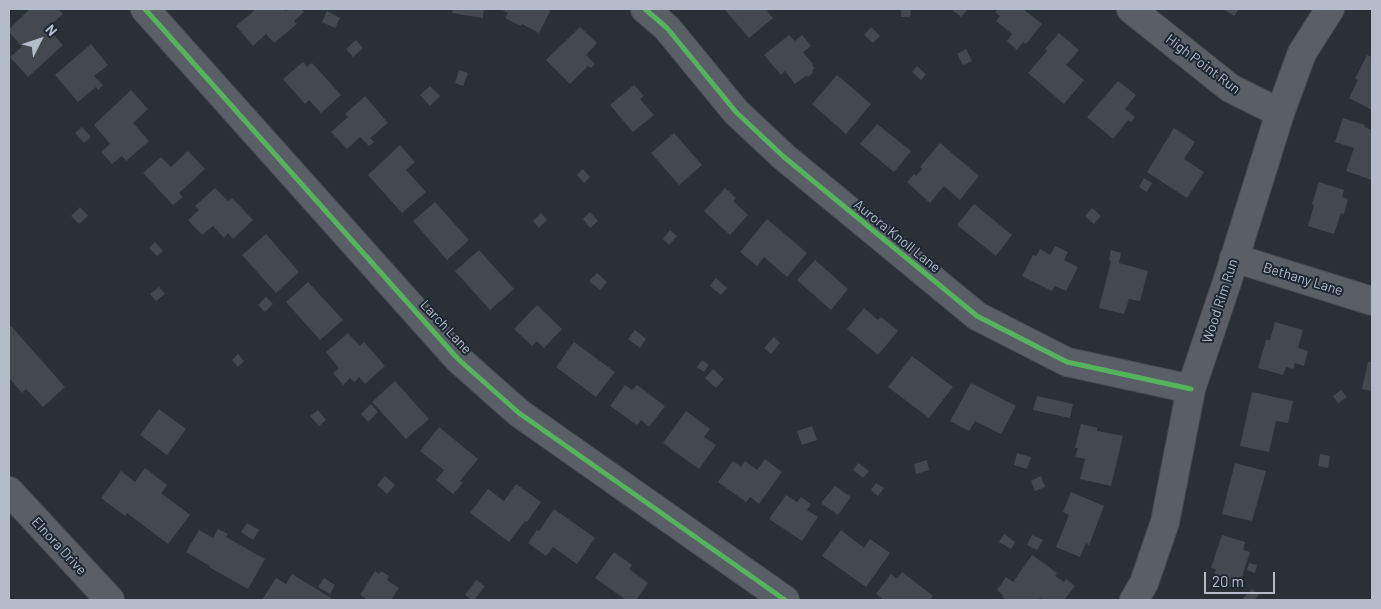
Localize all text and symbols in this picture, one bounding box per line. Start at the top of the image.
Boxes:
north arrow [15,15,65,65]
text: N [42,21,61,39]
street label: High Point Run [1162,31,1244,97]
street label: Aurora Knoll Lane [850,196,944,276]
street label: Wood Rim Run [1199,257,1241,345]
street label: Bethany Lane [1261,259,1345,299]
street label: Larch Lane [417,296,475,358]
street label: Elnora Drive [28,514,90,578]
scale bar [1206,562,1277,594]
text: 20 m [1212,572,1244,590]

